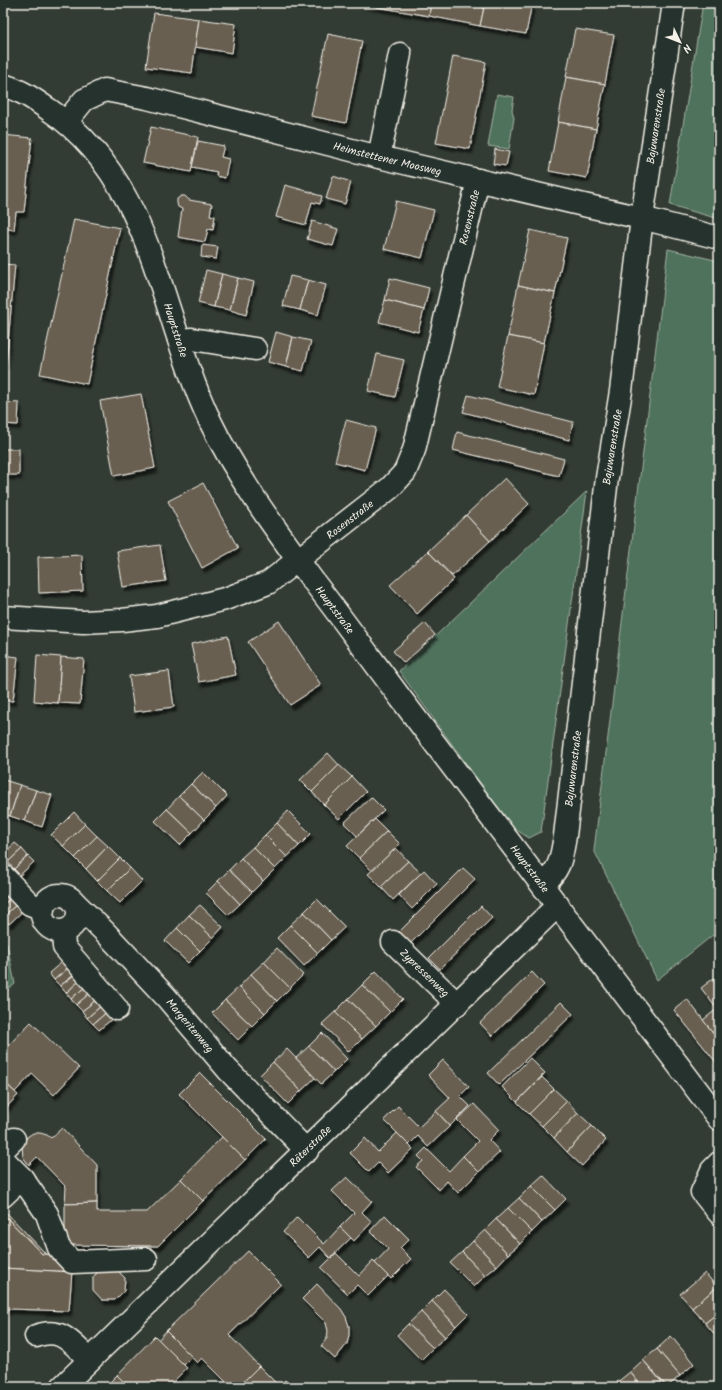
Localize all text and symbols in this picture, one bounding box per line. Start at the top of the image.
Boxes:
north arrow [660,22,700,62]
text: N [678,39,696,57]
street label: Bajuwarenstraße [642,87,671,165]
street label: Heimstettener Moosweg [331,138,443,181]
street label: Rosenstraße [455,188,485,247]
street label: Hauptstraße [158,301,192,360]
street label: Bajuwarenstraße [598,408,628,486]
street label: Rosenstraße [323,496,378,544]
street label: Hauptstraße [310,582,358,638]
street label: Bajuwarenstraße [560,730,587,808]
street label: Hauptstraße [505,841,553,897]
street label: Zypressenweg [395,945,453,1002]
street label: Margeritenweg [161,995,218,1057]
street label: Räterstraße [285,1121,336,1172]

